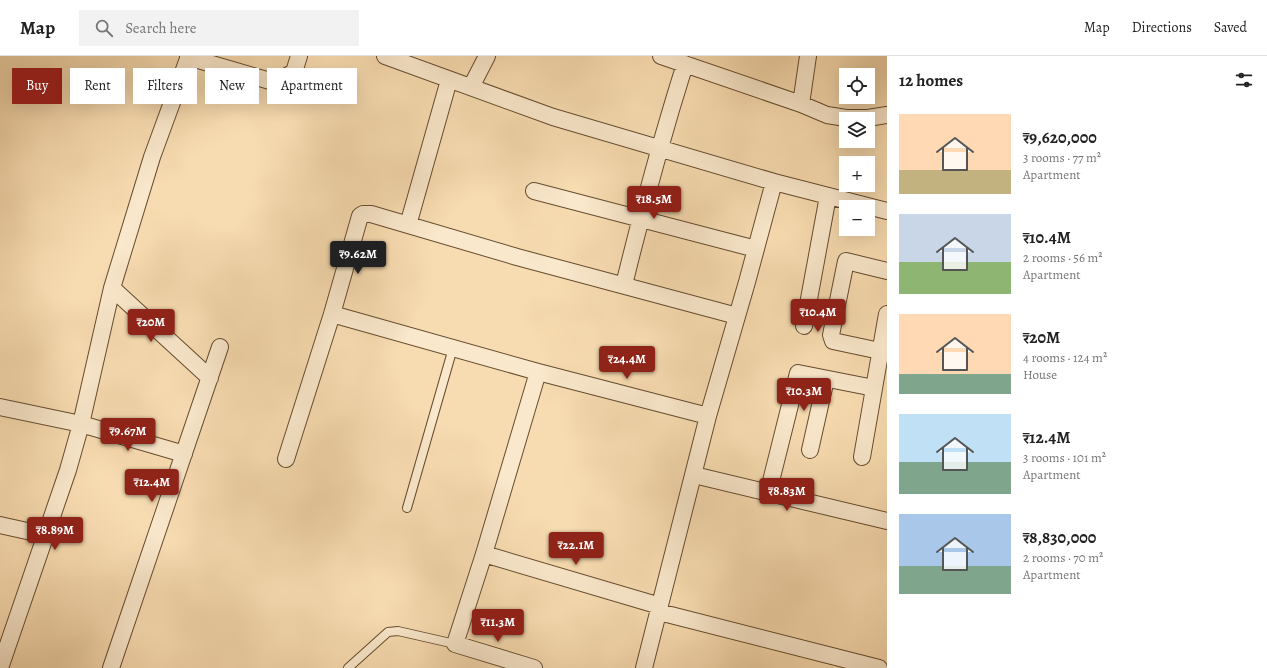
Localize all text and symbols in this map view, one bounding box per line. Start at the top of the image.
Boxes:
search box [79,10,359,46]
text: Map [20,15,55,41]
icon: search [93,17,115,39]
text: Search here [125,18,197,38]
text: Map [1084,18,1110,37]
text: Directions [1132,18,1192,37]
text: Saved [1214,18,1247,37]
chip: Buy [12,68,62,104]
chip: Rent [70,68,125,104]
chip: Filters [133,68,197,104]
chip: New [205,68,259,104]
chip: Apartment [267,68,357,104]
map controls [839,68,875,236]
button: locate [839,68,875,104]
text: 12 homes [899,69,963,92]
icon: filters [1233,69,1255,91]
button: layers [839,112,875,148]
text: ₹9,620,000 [1023,126,1097,149]
icon: home [931,130,979,178]
text: 3 rooms · 77 m² [1023,149,1101,166]
button: + [839,156,875,192]
text: Apartment [1023,166,1081,183]
pin: ₹18.5M [621,186,687,220]
text: ₹18.5M [636,190,672,207]
button: − [839,200,875,236]
text: ₹10.4M [1023,226,1071,249]
icon: home [931,230,979,278]
pin: ₹9.62M [325,241,391,275]
text: ₹9.62M [339,245,377,262]
text: 2 rooms · 56 m² [1023,249,1103,266]
text: Apartment [1023,266,1081,283]
pin: ₹10.4M [785,299,851,333]
text: ₹10.4M [800,303,836,320]
pin: ₹20M [127,309,175,343]
text: ₹20M [137,313,165,330]
text: ₹20M [1023,326,1060,349]
icon: home [931,330,979,378]
pin: ₹24.4M [594,346,660,380]
text: 4 rooms · 124 m² [1023,349,1107,366]
text: ₹24.4M [608,350,646,367]
text: House [1023,366,1057,383]
pin: ₹10.3M [771,378,837,412]
text: ₹10.3M [786,382,822,399]
pin: ₹9.67M [95,418,161,452]
text: ₹9.67M [109,422,147,439]
text: ₹12.4M [1023,426,1071,449]
icon: home [931,430,979,478]
text: 3 rooms · 101 m² [1023,449,1106,466]
text: Apartment [1023,466,1081,483]
pin: ₹12.4M [119,469,185,503]
text: ₹12.4M [134,473,170,490]
pin: ₹8.83M [754,478,820,512]
text: ₹8.83M [768,482,806,499]
pin: ₹8.89M [22,517,88,551]
text: ₹8.89M [36,521,74,538]
text: ₹8,830,000 [1023,526,1096,549]
icon: home [931,530,979,578]
pin: ₹22.1M [543,532,609,566]
text: ₹22.1M [558,536,594,553]
text: 2 rooms · 70 m² [1023,549,1103,566]
text: Apartment [1023,566,1081,583]
pin: ₹11.3M [465,609,531,643]
text: ₹11.3M [481,613,515,630]

